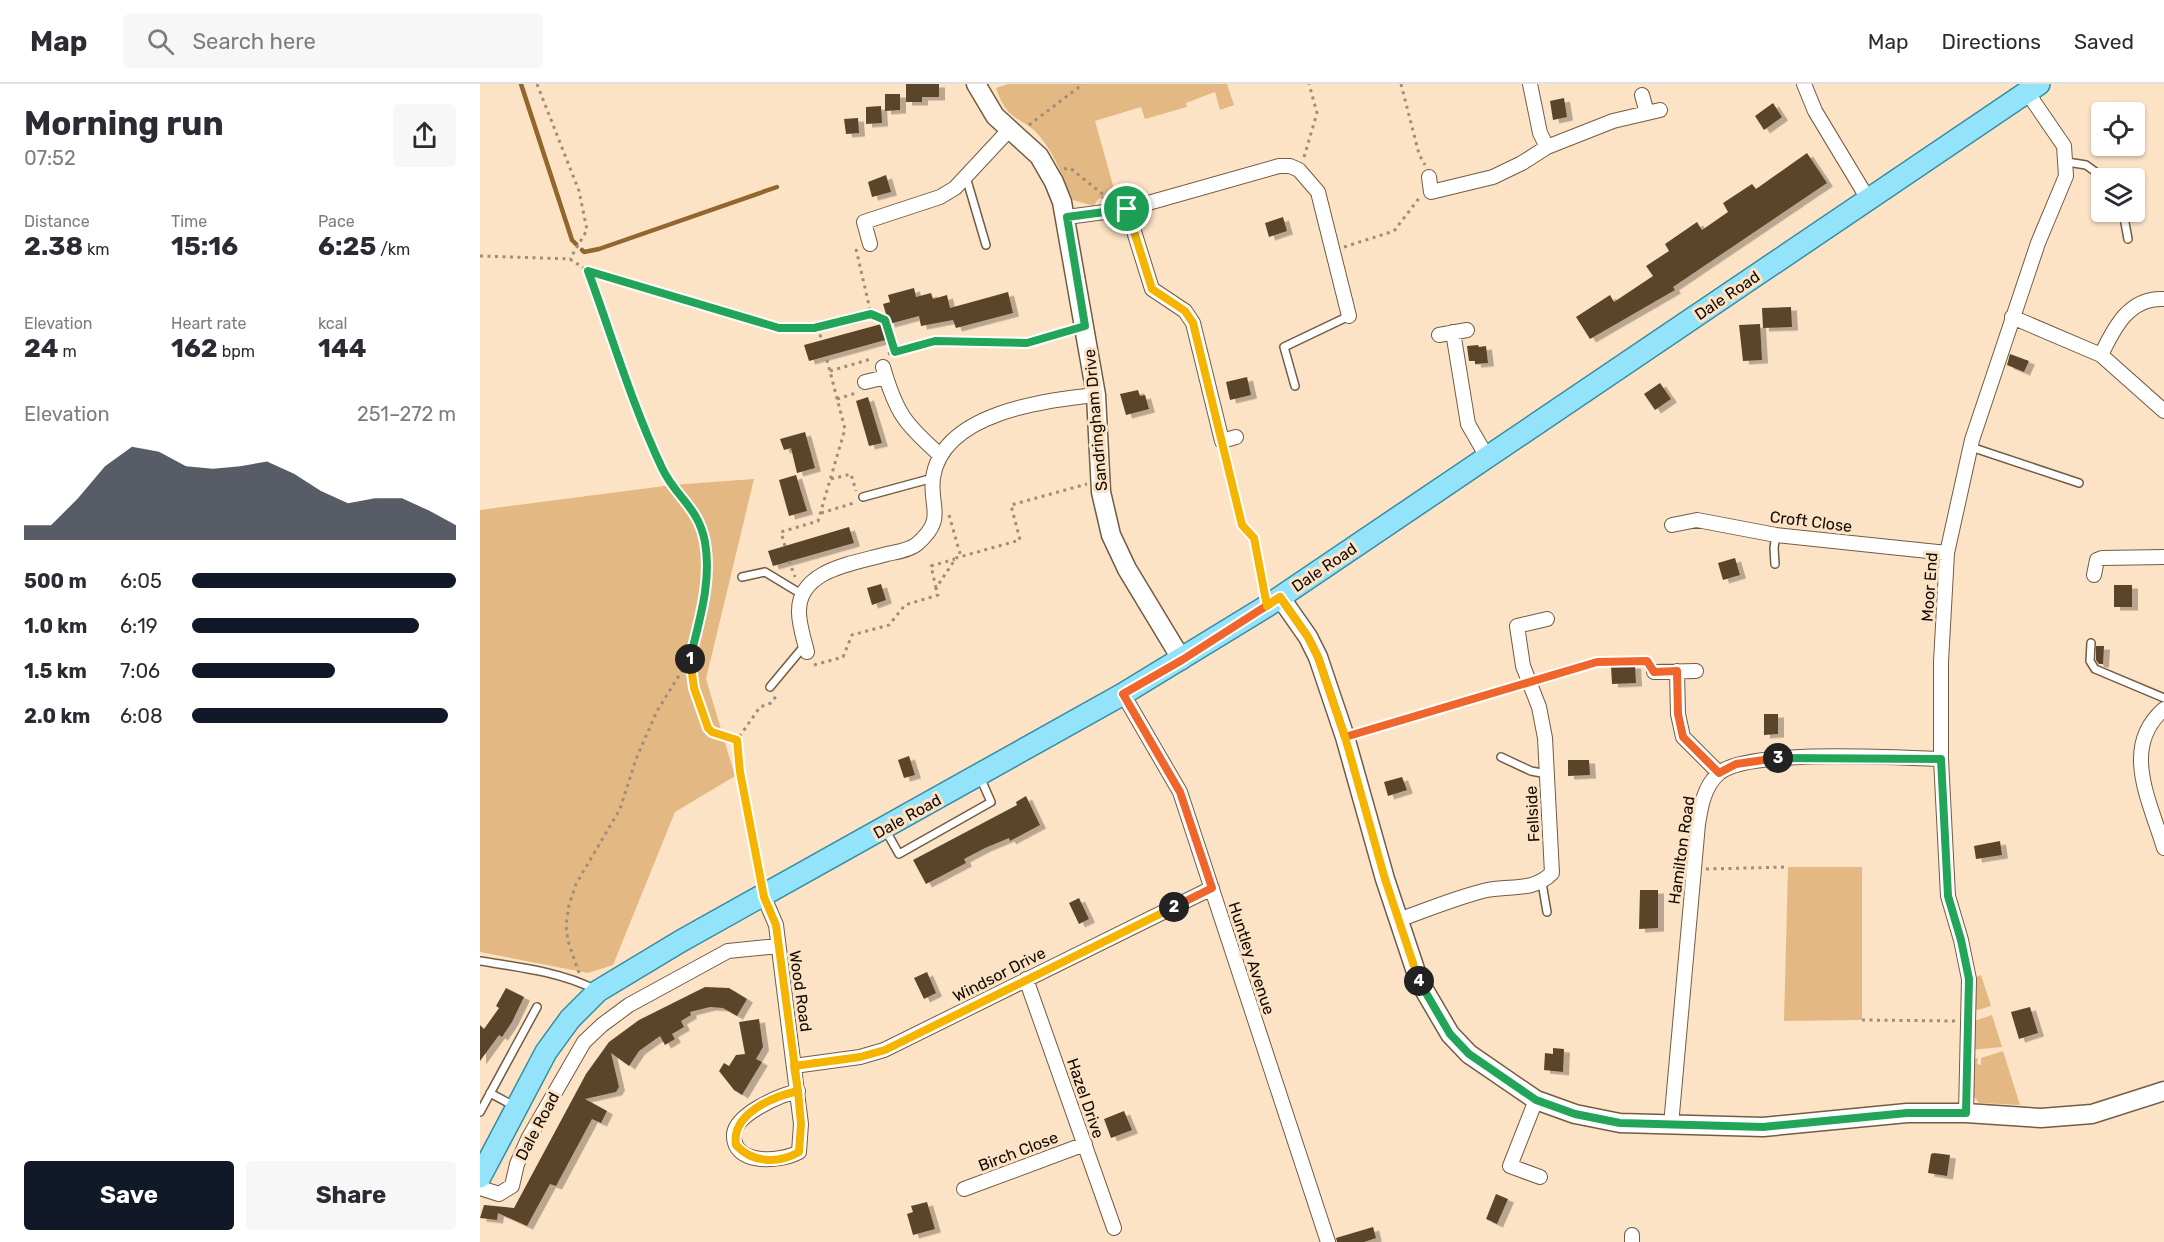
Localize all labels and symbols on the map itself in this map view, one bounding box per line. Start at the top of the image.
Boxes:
pin [1101,183,1152,234]
street label: Dale Road [1691,267,1763,324]
street label: Sandringham Drive [1080,348,1111,492]
street label: Croft Close [1769,507,1853,536]
street label: Dale Road [1288,539,1360,596]
street label: Moor End [1918,552,1941,622]
pin: 1 [675,644,705,674]
pin: 3 [1763,743,1793,773]
street label: Fellside [1522,785,1543,843]
street label: Dale Road [870,790,944,843]
street label: Hamilton Road [1664,795,1699,905]
pin: 2 [1159,892,1189,922]
street label: Huntley Avenue [1224,899,1279,1017]
street label: Windsor Drive [950,943,1049,1006]
street label: Wood Road [785,949,816,1033]
pin: 4 [1404,966,1434,996]
street label: Hazel Drive [1063,1056,1108,1141]
street label: Dale Road [512,1089,563,1164]
street label: Birch Close [976,1128,1061,1175]

